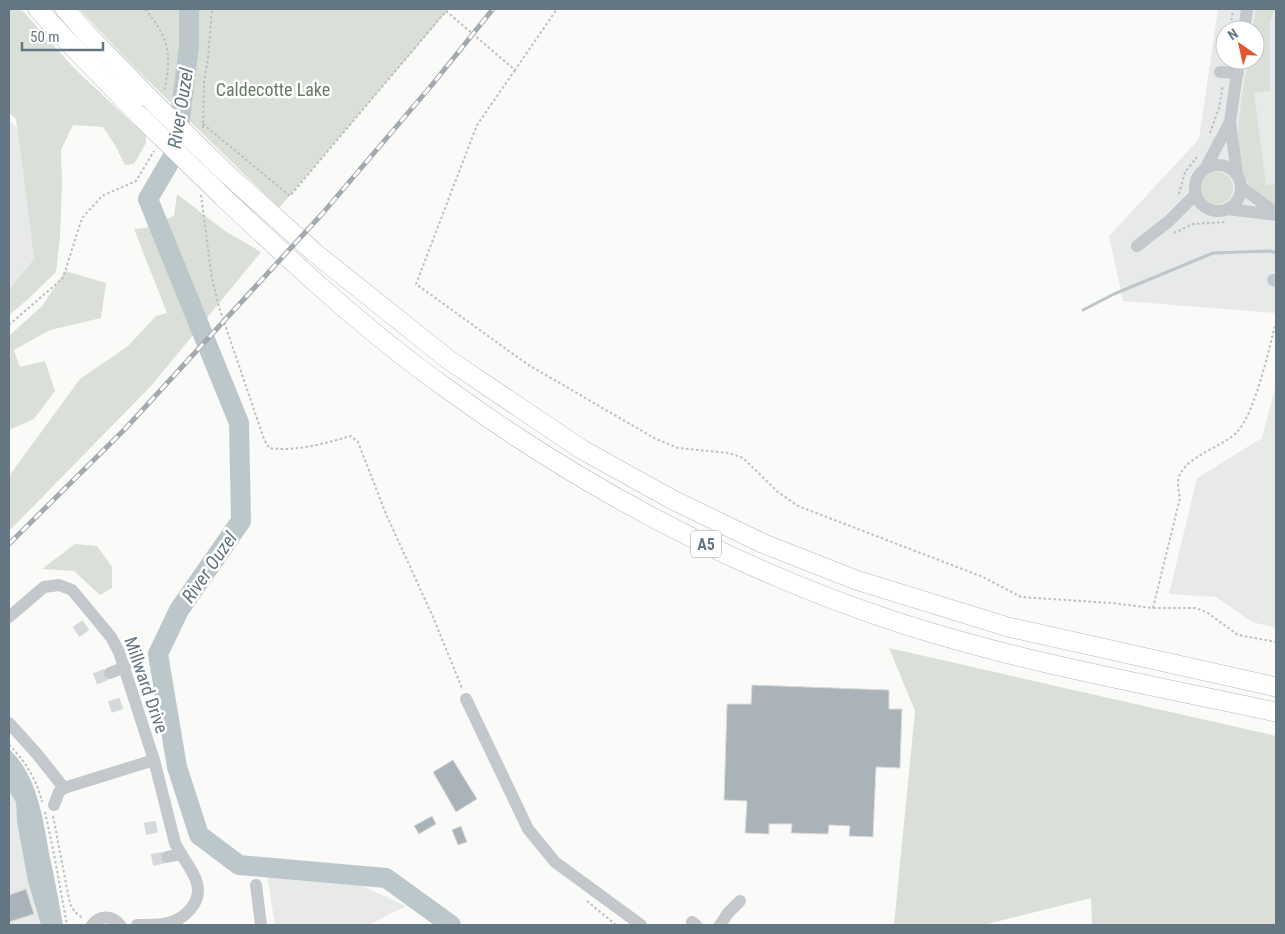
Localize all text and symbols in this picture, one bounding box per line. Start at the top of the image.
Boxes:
scale bar [22,20,104,52]
north arrow [1215,20,1265,70]
text: N [1225,25,1241,43]
text: 50 m [30,28,60,46]
water label: River Ouzel [163,65,198,150]
park label: Caldecotte Lake [216,79,330,100]
water label: River Ouzel [177,527,243,607]
road number: A5 [691,530,721,558]
street label: Millward Drive [120,634,173,736]

